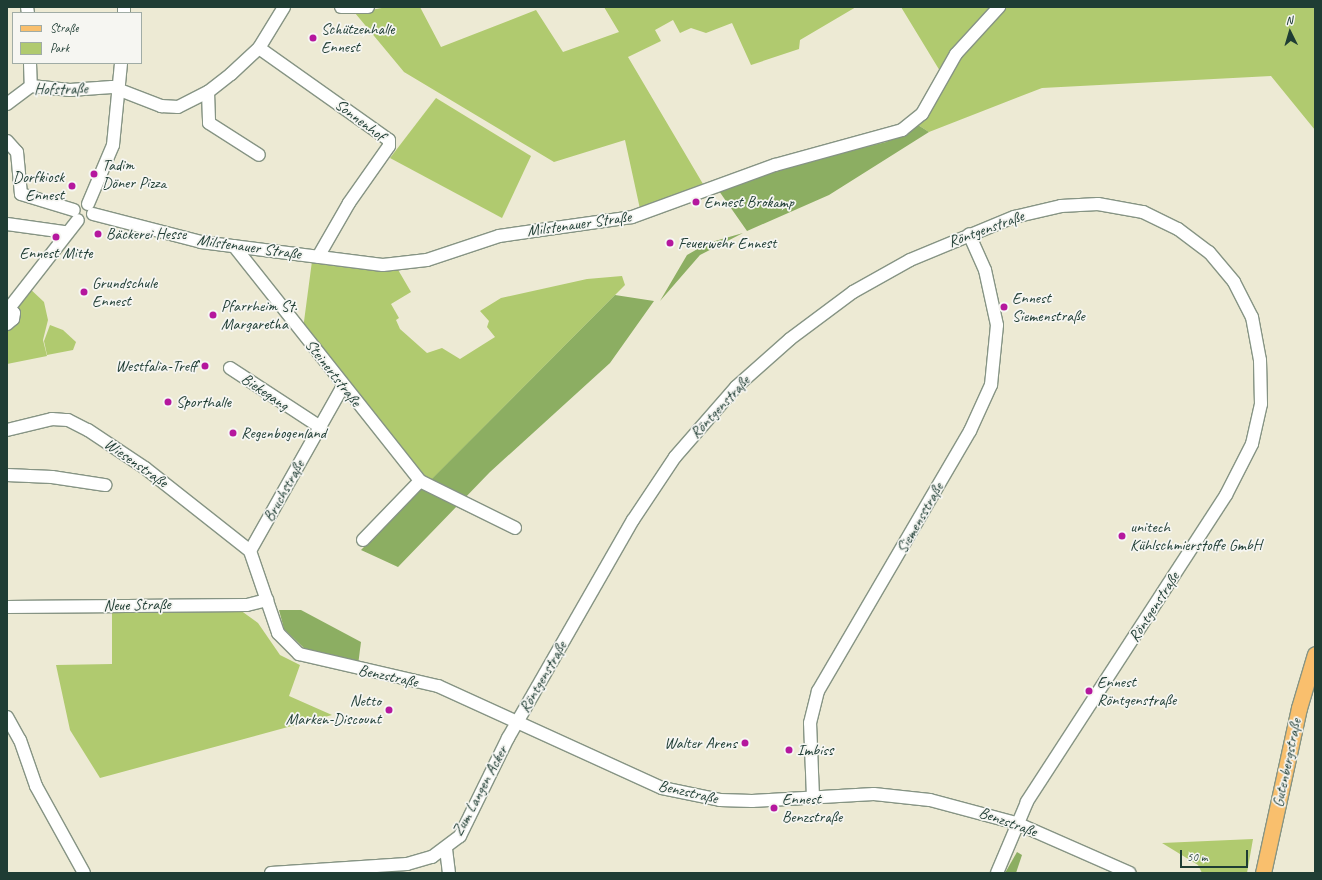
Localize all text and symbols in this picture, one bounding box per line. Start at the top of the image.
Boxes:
legend [12,12,142,64]
north arrow [1270,12,1310,52]
text: N [1285,13,1293,27]
place label: Schützenhalle Ennest [321,19,395,57]
text: Straße [50,20,78,36]
marker: Schützenhalle Ennest [308,33,318,43]
text: Park [50,40,69,56]
street label: Hofstraße [34,79,88,99]
street label: Sonnenhof [331,95,389,145]
place label: Tadim Döner Pizza [102,155,166,193]
place label: Dorfkiosk Ennest [13,167,64,205]
marker: Tadim Döner Pizza [89,169,99,179]
marker: Dorfkiosk Ennest [67,181,77,191]
place label: Ennest Brokamp [704,192,794,212]
marker: Ennest Brokamp [691,197,701,207]
street label: Röntgenstraße [945,206,1027,252]
street label: Milstenauer Straße [525,207,633,241]
place label: Bäckerei Hesse [106,224,186,244]
marker: Bäckerei Hesse [93,229,103,239]
street label: Milstenauer Straße [195,230,303,264]
marker: Ennest Mitte [51,232,61,242]
place label: Feuerwehr Ennest [678,233,776,253]
marker: Feuerwehr Ennest [665,238,675,248]
place label: Ennest Mitte [19,243,93,263]
place label: Grundschule Ennest [92,273,157,311]
marker: Grundschule Ennest [79,287,89,297]
place label: Ennest Siemenstraße [1012,288,1085,326]
place label: Pfarrheim St. Margaretha [221,296,297,334]
marker: Ennest Siemenstraße [999,302,1009,312]
marker: Pfarrheim St. Margaretha [208,310,218,320]
street label: Steinertstraße [301,336,365,410]
place label: Westfalia-Treff [115,356,197,376]
marker: Westfalia-Treff [200,361,210,371]
street label: Biekegang [238,369,292,415]
street label: Röntgenstraße [686,371,754,443]
place label: Sporthalle [176,392,231,412]
marker: Sporthalle [163,397,173,407]
place label: Regenbogenland [241,423,326,443]
marker: Regenbogenland [228,428,238,438]
street label: Wiesenstraße [101,434,171,492]
street label: Bruchstraße [259,457,309,525]
street label: Siemensstraße [892,479,948,557]
place label: unitech Kühlschmierstoffe GmbH [1130,517,1262,555]
marker: unitech Kühlschmierstoffe GmbH [1117,531,1127,541]
street label: Röntgenstraße [1124,569,1184,645]
street label: Neue Straße [103,595,171,615]
street label: Röntgenstraße [515,638,571,716]
street label: Benzstraße [357,660,419,692]
place label: Ennest Röntgenstraße [1097,672,1176,710]
marker: Ennest Röntgenstraße [1084,686,1094,696]
place label: Netto Marken-Discount [286,691,381,729]
marker: Netto Marken-Discount [384,705,394,715]
street label: Gutenbergstraße [1268,717,1306,809]
place label: Walter Arens [664,733,737,753]
marker: Walter Arens [740,738,750,748]
place label: Imbiss [797,740,833,760]
street label: Zum Langen Acker [448,742,512,840]
marker: Imbiss [784,745,794,755]
street label: Benzstraße [656,776,720,808]
place label: Ennest Benzstraße [782,789,842,827]
marker: Ennest Benzstraße [769,803,779,813]
street label: Benzstraße [976,803,1040,841]
scale bar [1182,842,1250,868]
text: 50 m [1187,849,1207,865]

